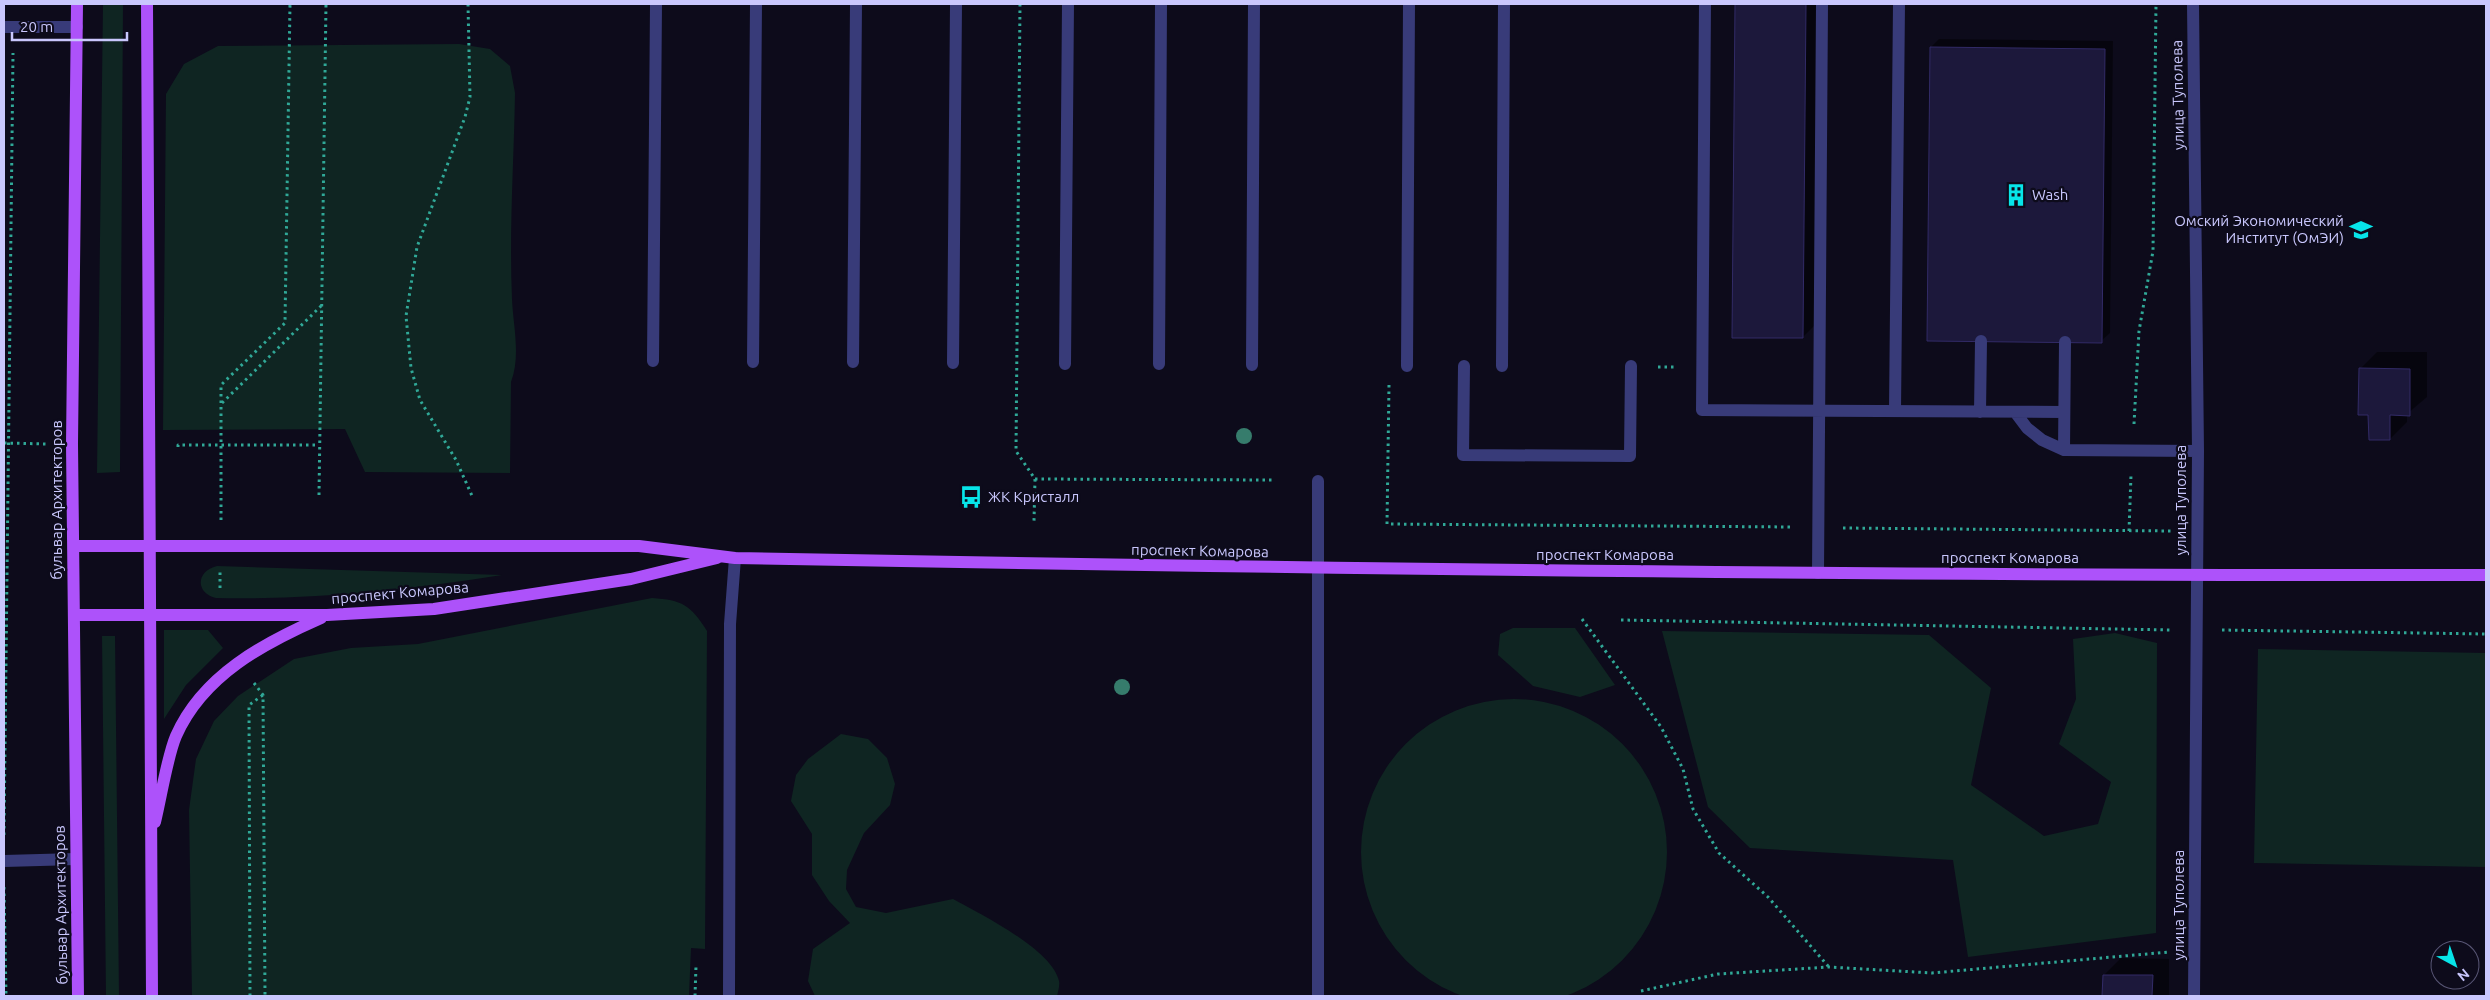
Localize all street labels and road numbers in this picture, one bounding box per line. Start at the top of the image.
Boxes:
street label: улица Туполева [2168,40,2187,150]
street label: бульвар Архитекторов [48,420,65,580]
street label: улица Туполева [2172,445,2189,555]
street label: проспект Комарова [1131,541,1269,560]
street label: проспект Комарова [1536,546,1674,563]
street label: проспект Комарова [1941,549,2079,566]
street label: проспект Комарова [331,578,469,607]
street label: бульвар Архитекторов [51,825,70,985]
street label: улица Туполева [2170,850,2187,960]

